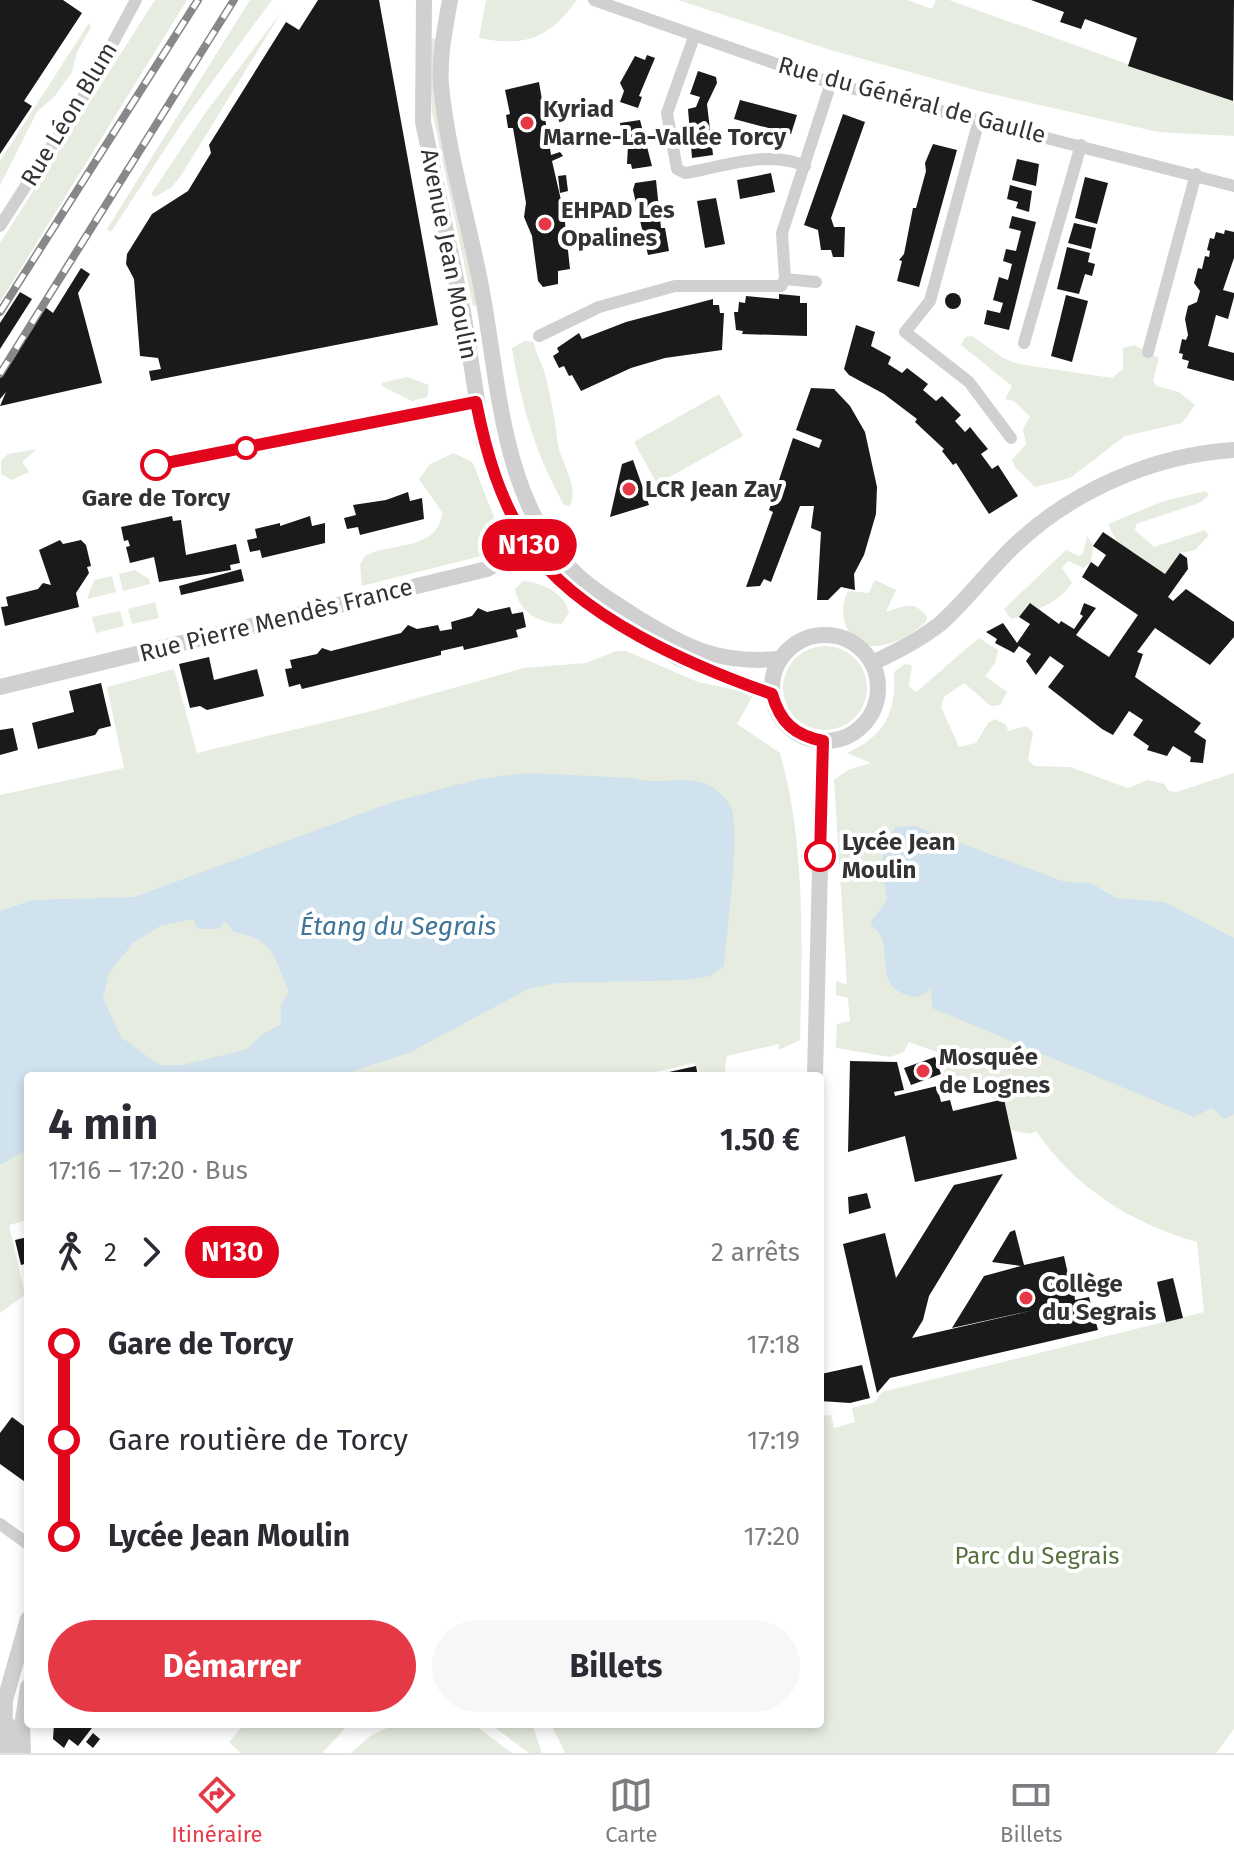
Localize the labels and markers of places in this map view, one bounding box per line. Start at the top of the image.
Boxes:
place label: Kyriad Marne-La-Vallée Torcy [543,95,787,151]
marker: Kyriad Marne-La-Vallée Torcy [518,114,536,132]
place label: EHPAD Les Opalines [561,196,675,252]
marker: EHPAD Les Opalines [536,215,554,233]
unlabelled marker [235,437,257,459]
marker: Gare de Torcy [141,450,171,480]
place label: LCR Jean Zay [645,475,782,503]
marker: LCR Jean Zay [620,480,638,498]
place label: Gare de Torcy [82,484,231,512]
place label: Lycée Jean Moulin [842,828,956,884]
marker: Lycée Jean Moulin [805,841,835,871]
place label: Mosquée de Lognes [939,1043,1050,1099]
marker: Mosquée de Lognes [914,1062,932,1080]
place label: Collège du Segrais [1042,1270,1157,1326]
marker: Collège du Segrais [1017,1289,1035,1307]

